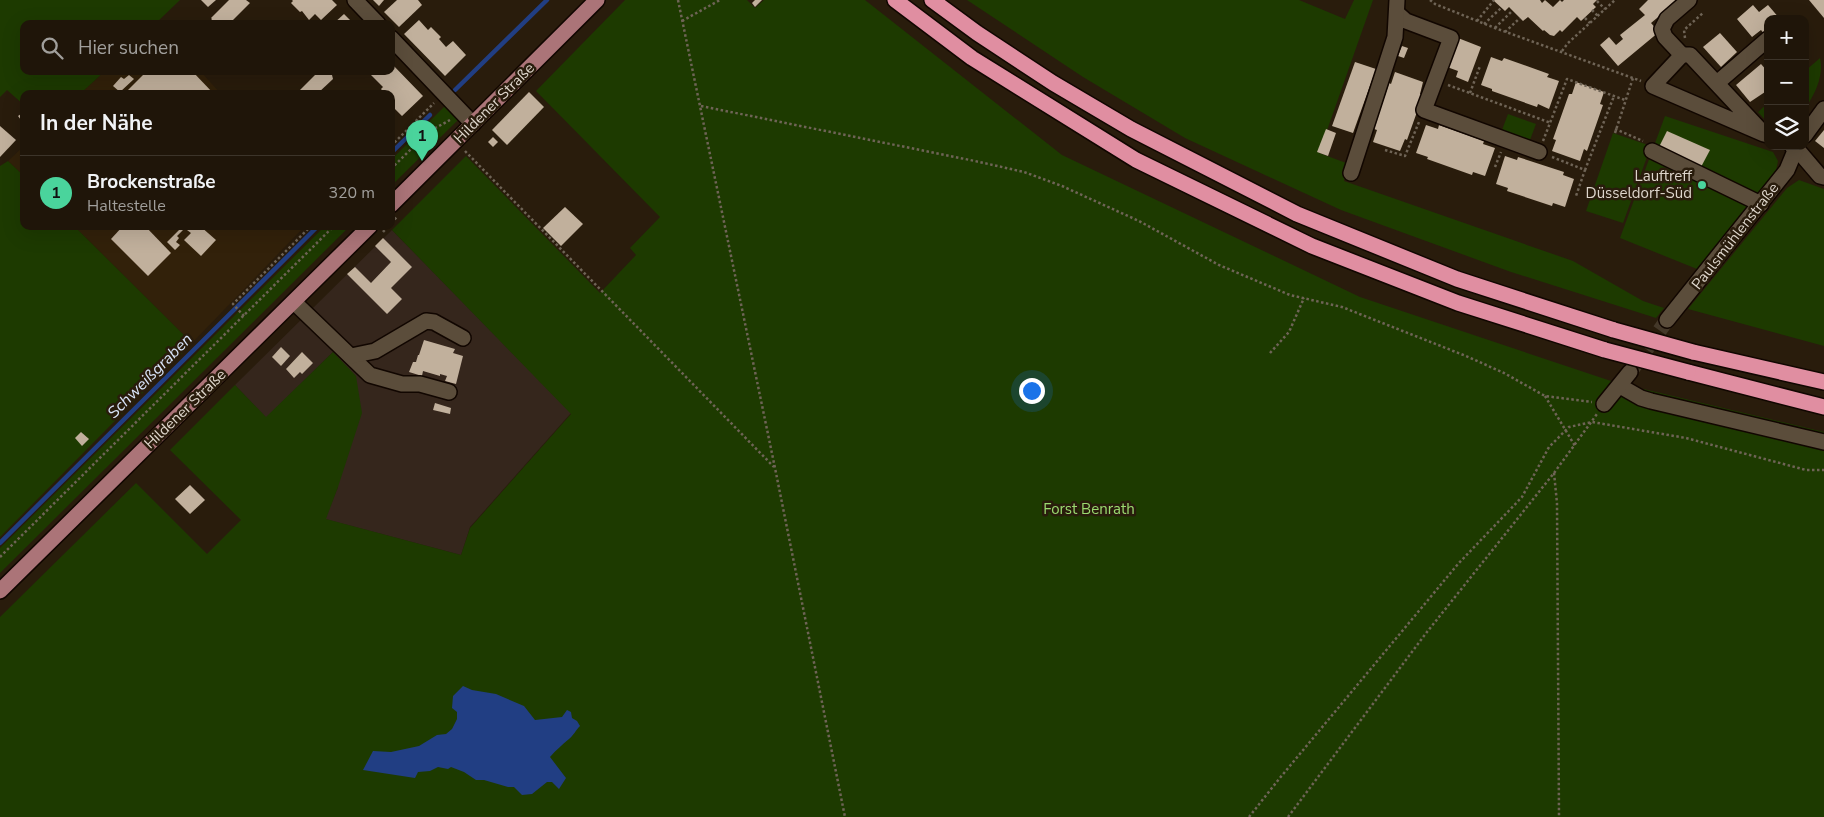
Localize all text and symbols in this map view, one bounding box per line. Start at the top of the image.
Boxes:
map controls [1764,15,1809,150]
button: + [1764,15,1809,60]
search box [20,20,395,75]
icon: search [38,34,66,62]
text: Hier suchen [78,35,179,61]
street label: Hildener Straße [449,58,539,148]
button: − [1764,60,1809,105]
button: layers [1764,105,1809,150]
text: In der Nähe [40,109,153,137]
pin: 1 [406,120,438,161]
place label: Lauftreff Düsseldorf-Süd [1586,166,1693,203]
text: Brockenstraße [87,169,216,195]
street label: Paulsmühlenstraße [1687,178,1783,294]
marker: Lauftreff Düsseldorf-Süd [1696,179,1708,191]
text: 1 [51,182,61,204]
text: 320 m [328,182,375,204]
text: Haltestelle [87,195,166,217]
water label: Schweißgraben [103,329,197,423]
street label: Hildener Straße [140,365,230,453]
your location [1019,378,1045,404]
park label: Forst Benrath [1043,499,1135,519]

